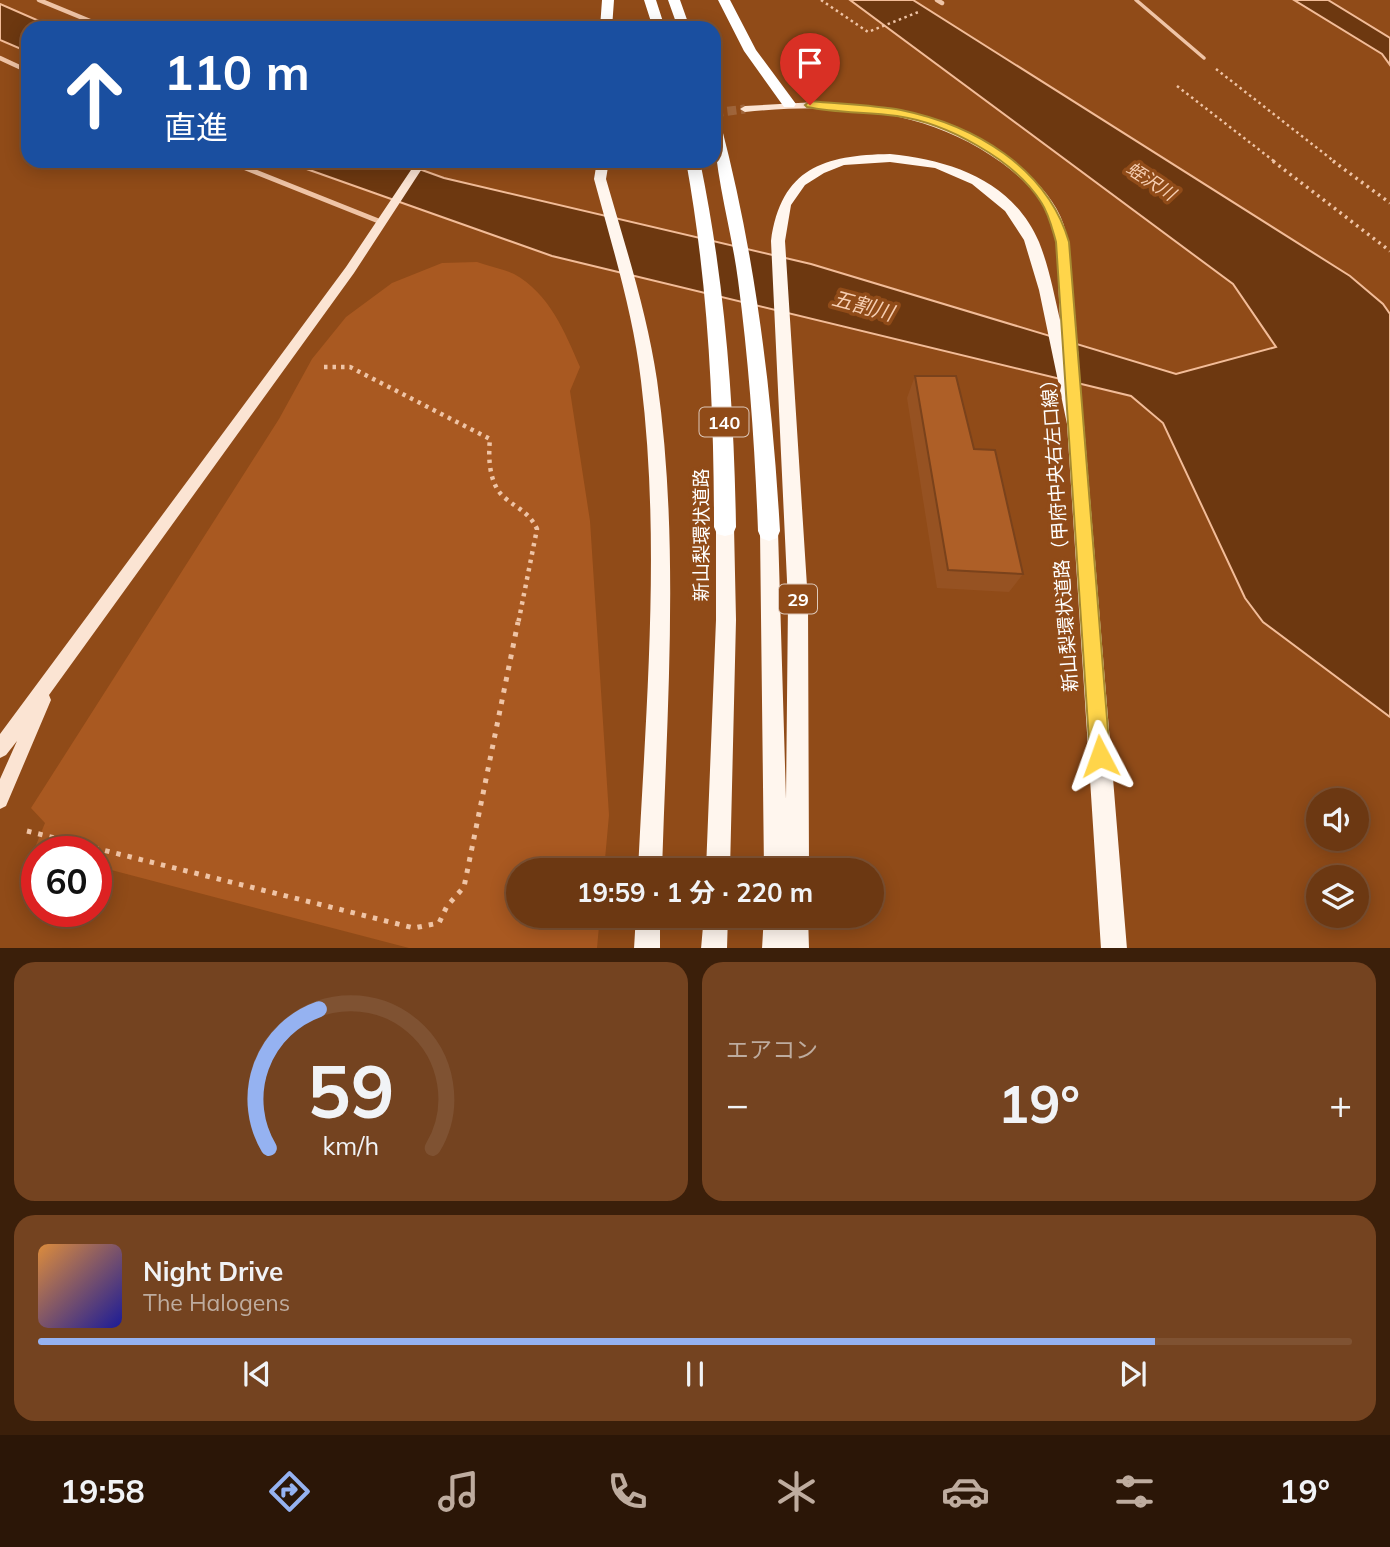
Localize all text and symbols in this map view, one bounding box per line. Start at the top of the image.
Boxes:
pin [780,33,840,105]
text: 110 m [164,41,310,102]
icon: arrive [791,44,829,82]
icon: ahead [49,49,140,140]
text: 直進 [164,107,228,147]
water label: 蛭沢川 [1122,157,1182,206]
water label: 五割川 [829,284,899,326]
street label: 新山梨環状道路（甲府中央右左口線） [1036,369,1082,693]
road number: 140 [700,408,748,436]
street label: 新山梨環状道路 [689,468,713,602]
road number: 29 [779,584,817,614]
position arrow [1063,719,1137,793]
map controls [1306,788,1369,928]
button: sound [1306,788,1369,851]
speed limit sign: 60 [21,836,112,927]
button: layers [1306,865,1369,928]
text: 19:59 · 1 分 · 220 m [577,876,813,909]
text: エアコン [726,1035,818,1064]
text: 59 [307,1045,395,1136]
text: 19° [998,1071,1080,1136]
text: − [726,1080,749,1128]
text: + [1329,1080,1352,1128]
text: km/h [323,1129,379,1160]
text: Night Drive [143,1255,283,1288]
text: The Halogens [143,1288,290,1317]
icon: previous [238,1355,276,1393]
icon: pause [676,1355,714,1393]
icon: next [1114,1355,1152,1393]
icon: directions [265,1467,314,1516]
icon: music [434,1467,483,1516]
icon: phone [603,1467,652,1516]
icon: climate [772,1467,821,1516]
icon: car [941,1467,990,1516]
icon: filters [1110,1467,1159,1516]
text: 19:58 [60,1471,145,1511]
text: 19° [1279,1471,1330,1511]

